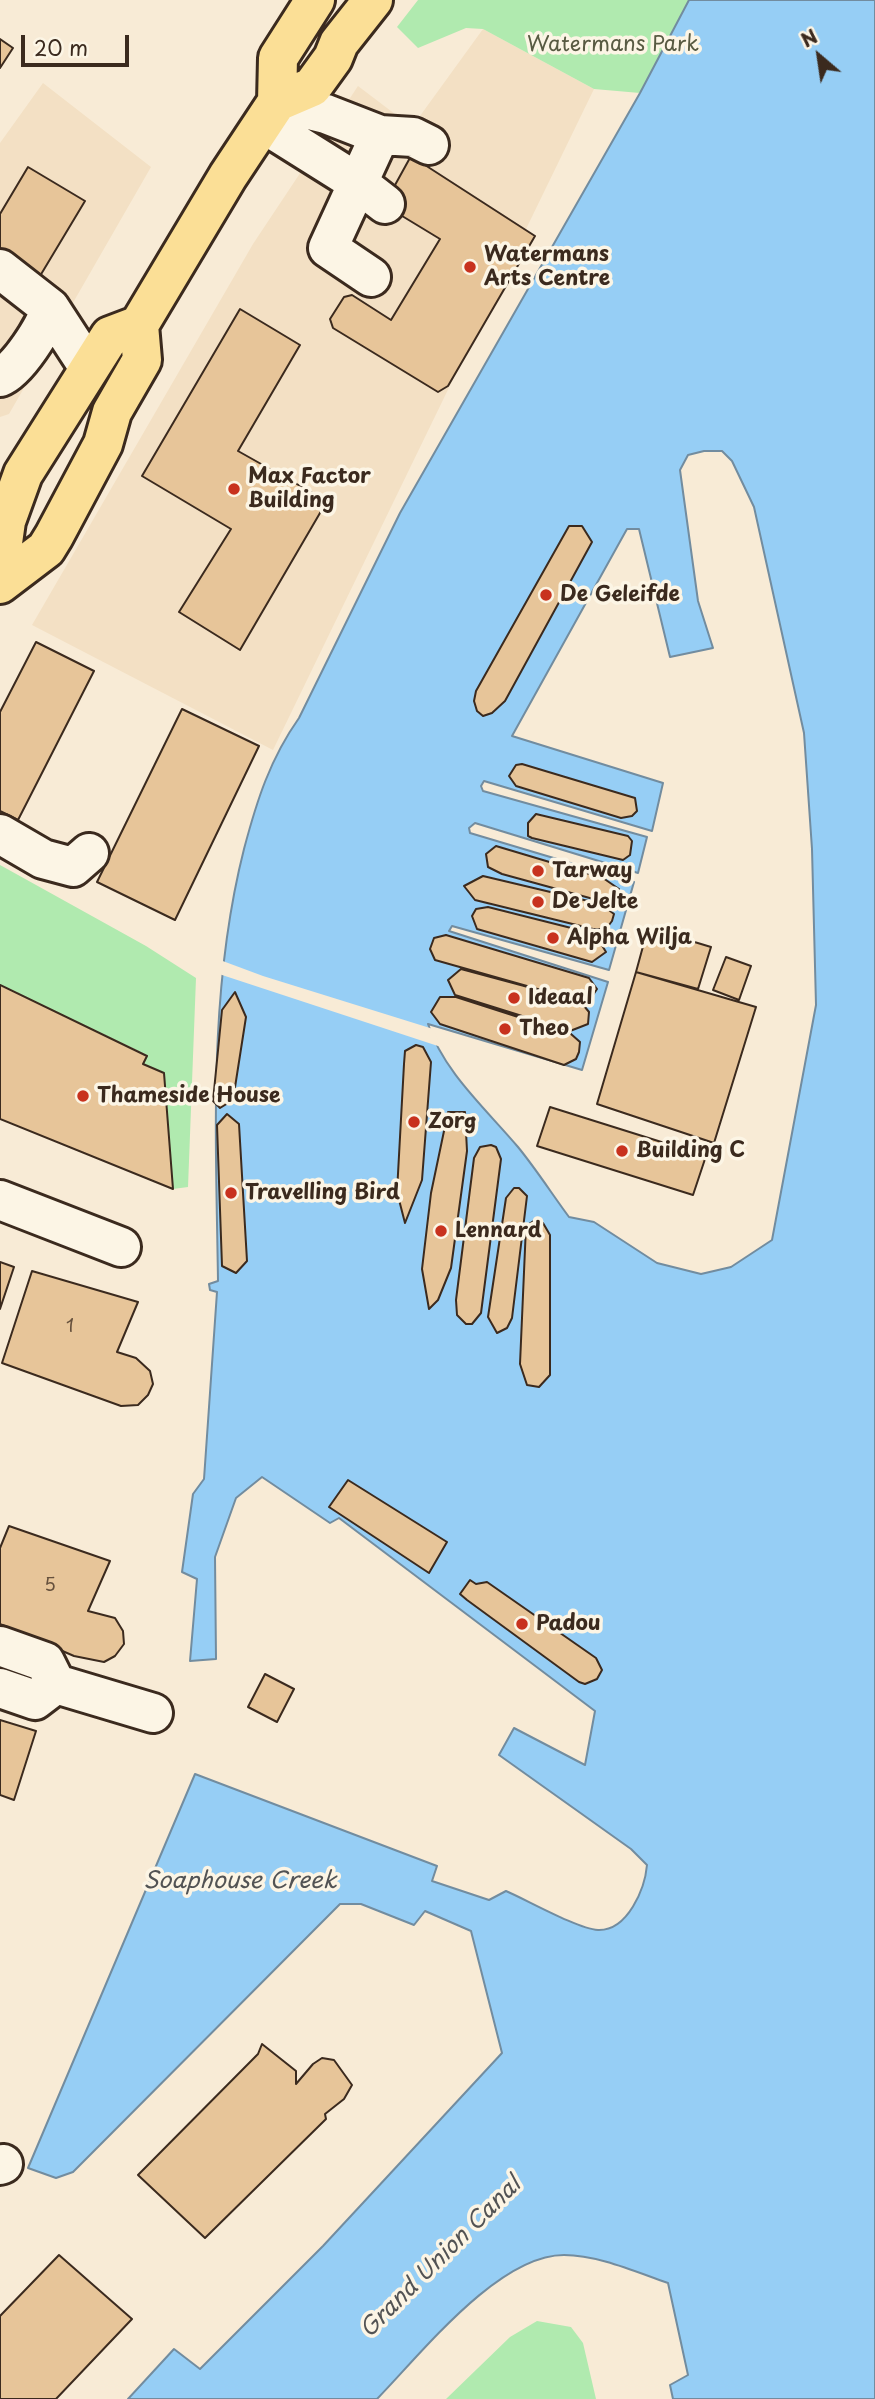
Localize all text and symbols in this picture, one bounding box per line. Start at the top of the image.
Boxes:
scale bar [24,21,133,65]
north arrow [784,21,854,91]
text: N [795,22,822,54]
text: 20 m [34,31,88,63]
park label: Watermans Park [527,32,699,58]
place label: Watermans Arts Centre [484,242,610,292]
marker: Watermans Arts Centre [462,259,478,275]
place label: Max Factor Building [248,464,371,514]
marker: Max Factor Building [226,481,242,497]
place label: De Geleifde [560,582,680,608]
marker: De Geleifde [538,587,554,603]
place label: Tarway [552,858,632,884]
marker: Tarway [530,863,546,879]
place label: De Jelte [552,889,638,915]
marker: De Jelte [530,894,546,910]
place label: Alpha Wilja [567,925,692,951]
marker: Alpha Wilja [545,930,561,946]
place label: Ideaal [528,985,593,1011]
marker: Ideaal [506,990,522,1006]
place label: Theo [519,1016,569,1042]
marker: Theo [497,1021,513,1037]
place label: Thameside House [97,1083,281,1109]
marker: Thameside House [75,1088,91,1104]
place label: Zorg [428,1109,477,1135]
marker: Zorg [406,1114,422,1130]
place label: Building C [636,1138,745,1164]
marker: Building C [614,1143,630,1159]
place label: Travelling Bird [245,1180,400,1206]
marker: Travelling Bird [223,1185,239,1201]
place label: Lennard [455,1218,542,1244]
marker: Lennard [433,1223,449,1239]
house number: 1 [66,1316,74,1338]
house number: 5 [44,1575,56,1597]
place label: Padou [536,1611,601,1637]
marker: Padou [514,1616,530,1632]
water label: Soaphouse Creek [143,1868,337,1896]
water label: Grand Union Canal [355,2172,527,2344]

